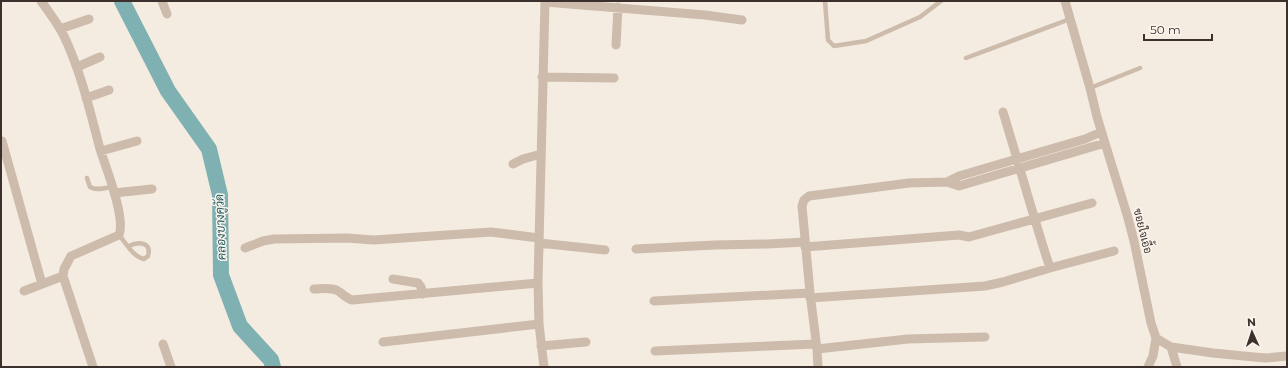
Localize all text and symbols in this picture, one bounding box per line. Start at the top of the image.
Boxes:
scale bar [1144,16,1212,42]
text: 50 m [1150,22,1181,37]
water label: คลองบางคูวัด [211,194,230,260]
street label: ซอยใจเอื้อ [1131,206,1159,255]
north arrow [1232,312,1272,352]
text: N [1247,315,1256,329]

